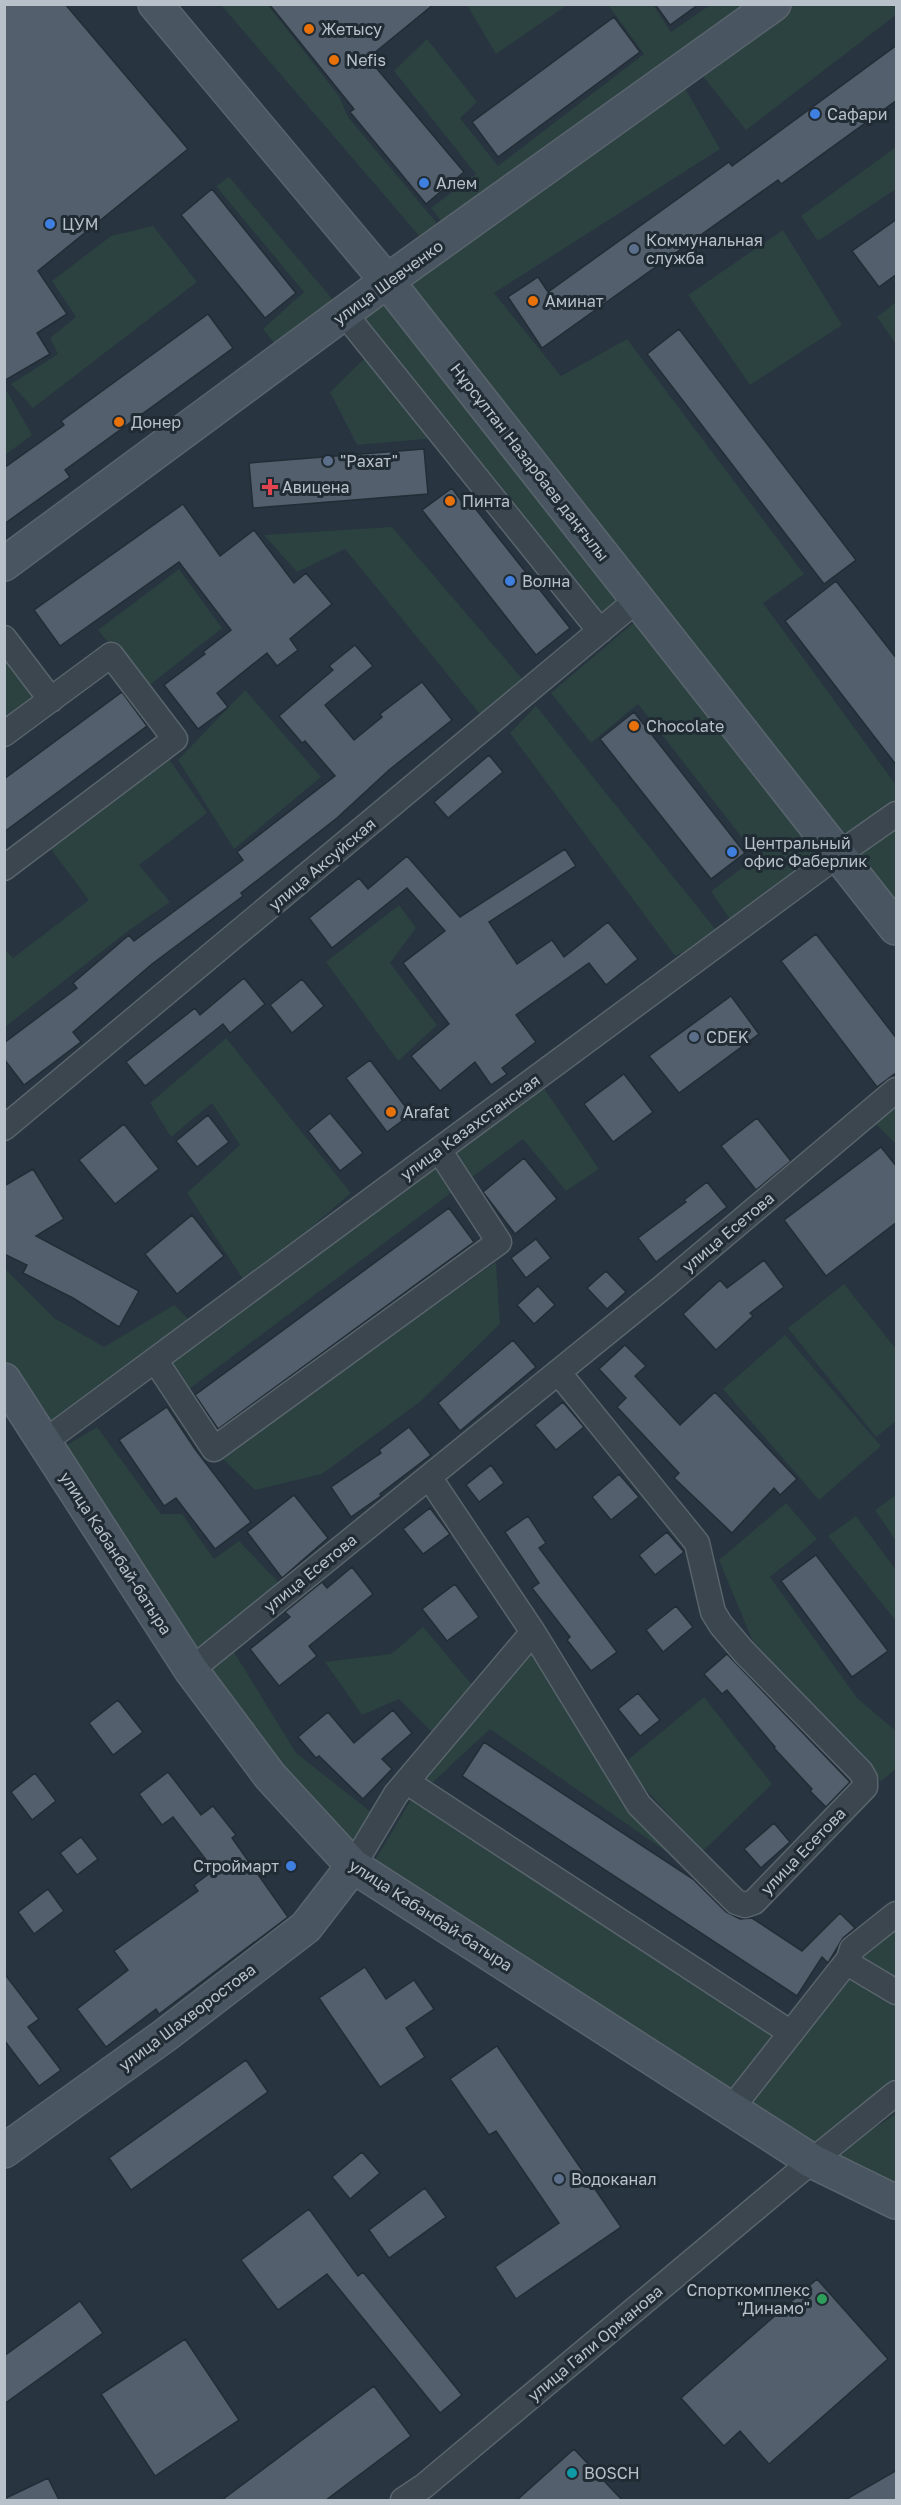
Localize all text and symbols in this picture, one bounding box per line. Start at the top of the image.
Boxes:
place label: Жетысу [321,19,382,39]
marker: Жетысу [302,22,316,36]
place label: Nefis [346,50,386,70]
marker: Nefis [327,53,341,67]
place label: Сафари [827,104,887,124]
marker: Сафари [808,107,822,121]
place label: Алем [436,173,477,193]
marker: Алем [417,176,431,190]
place label: ЦУМ [62,214,98,234]
marker: ЦУМ [43,217,57,231]
place label: Коммунальная служба [646,230,763,268]
street label: улица Шевченко [329,235,447,329]
marker: Коммунальная служба [627,242,641,256]
place label: Аминат [545,291,604,311]
marker: Аминат [526,294,540,308]
street label: Нұрсұлтан Назарбаев даңғылы [446,359,614,565]
place label: Донер [131,412,181,432]
marker: Донер [112,415,126,429]
place label: "Рахат" [340,451,398,471]
marker: "Рахат" [321,454,335,468]
place label: Авицена [282,477,350,497]
marker: Авицена [263,480,277,494]
place label: Пинта [462,491,510,511]
marker: Пинта [443,494,457,508]
place label: Волна [522,571,570,591]
marker: Волна [503,574,517,588]
place label: Chocolate [646,716,724,736]
marker: Chocolate [627,719,641,733]
street label: улица Аксуйская [264,813,380,915]
place label: Центральный офис Фаберлик [744,833,868,871]
marker: Центральный офис Фаберлик [725,845,739,859]
place label: CDEK [706,1027,749,1047]
marker: CDEK [687,1030,701,1044]
street label: улица Казахстанская [396,1070,544,1184]
place label: Arafat [403,1102,450,1122]
marker: Arafat [384,1105,398,1119]
street label: улица Есетова [678,1188,778,1276]
street label: улица Кабанбай-батыра [56,1468,176,1638]
street label: улица Есетова [260,1529,360,1617]
street label: улица Есетова [756,1803,850,1899]
street label: улица Кабанбай-батыра [346,1855,516,1975]
place label: Строймарт [193,1856,279,1876]
marker: Строймарт [284,1859,298,1873]
street label: улица Шахворостова [115,1959,259,2075]
place label: Водоканал [571,2169,657,2189]
marker: Водоканал [552,2172,566,2186]
place label: Спорткомплекс "Динамо" [687,2280,810,2318]
street label: улица Гали Орманова [523,2281,667,2405]
marker: Спорткомплекс "Динамо" [815,2292,829,2306]
place label: BOSCH [584,2463,640,2483]
marker: BOSCH [565,2466,579,2480]

